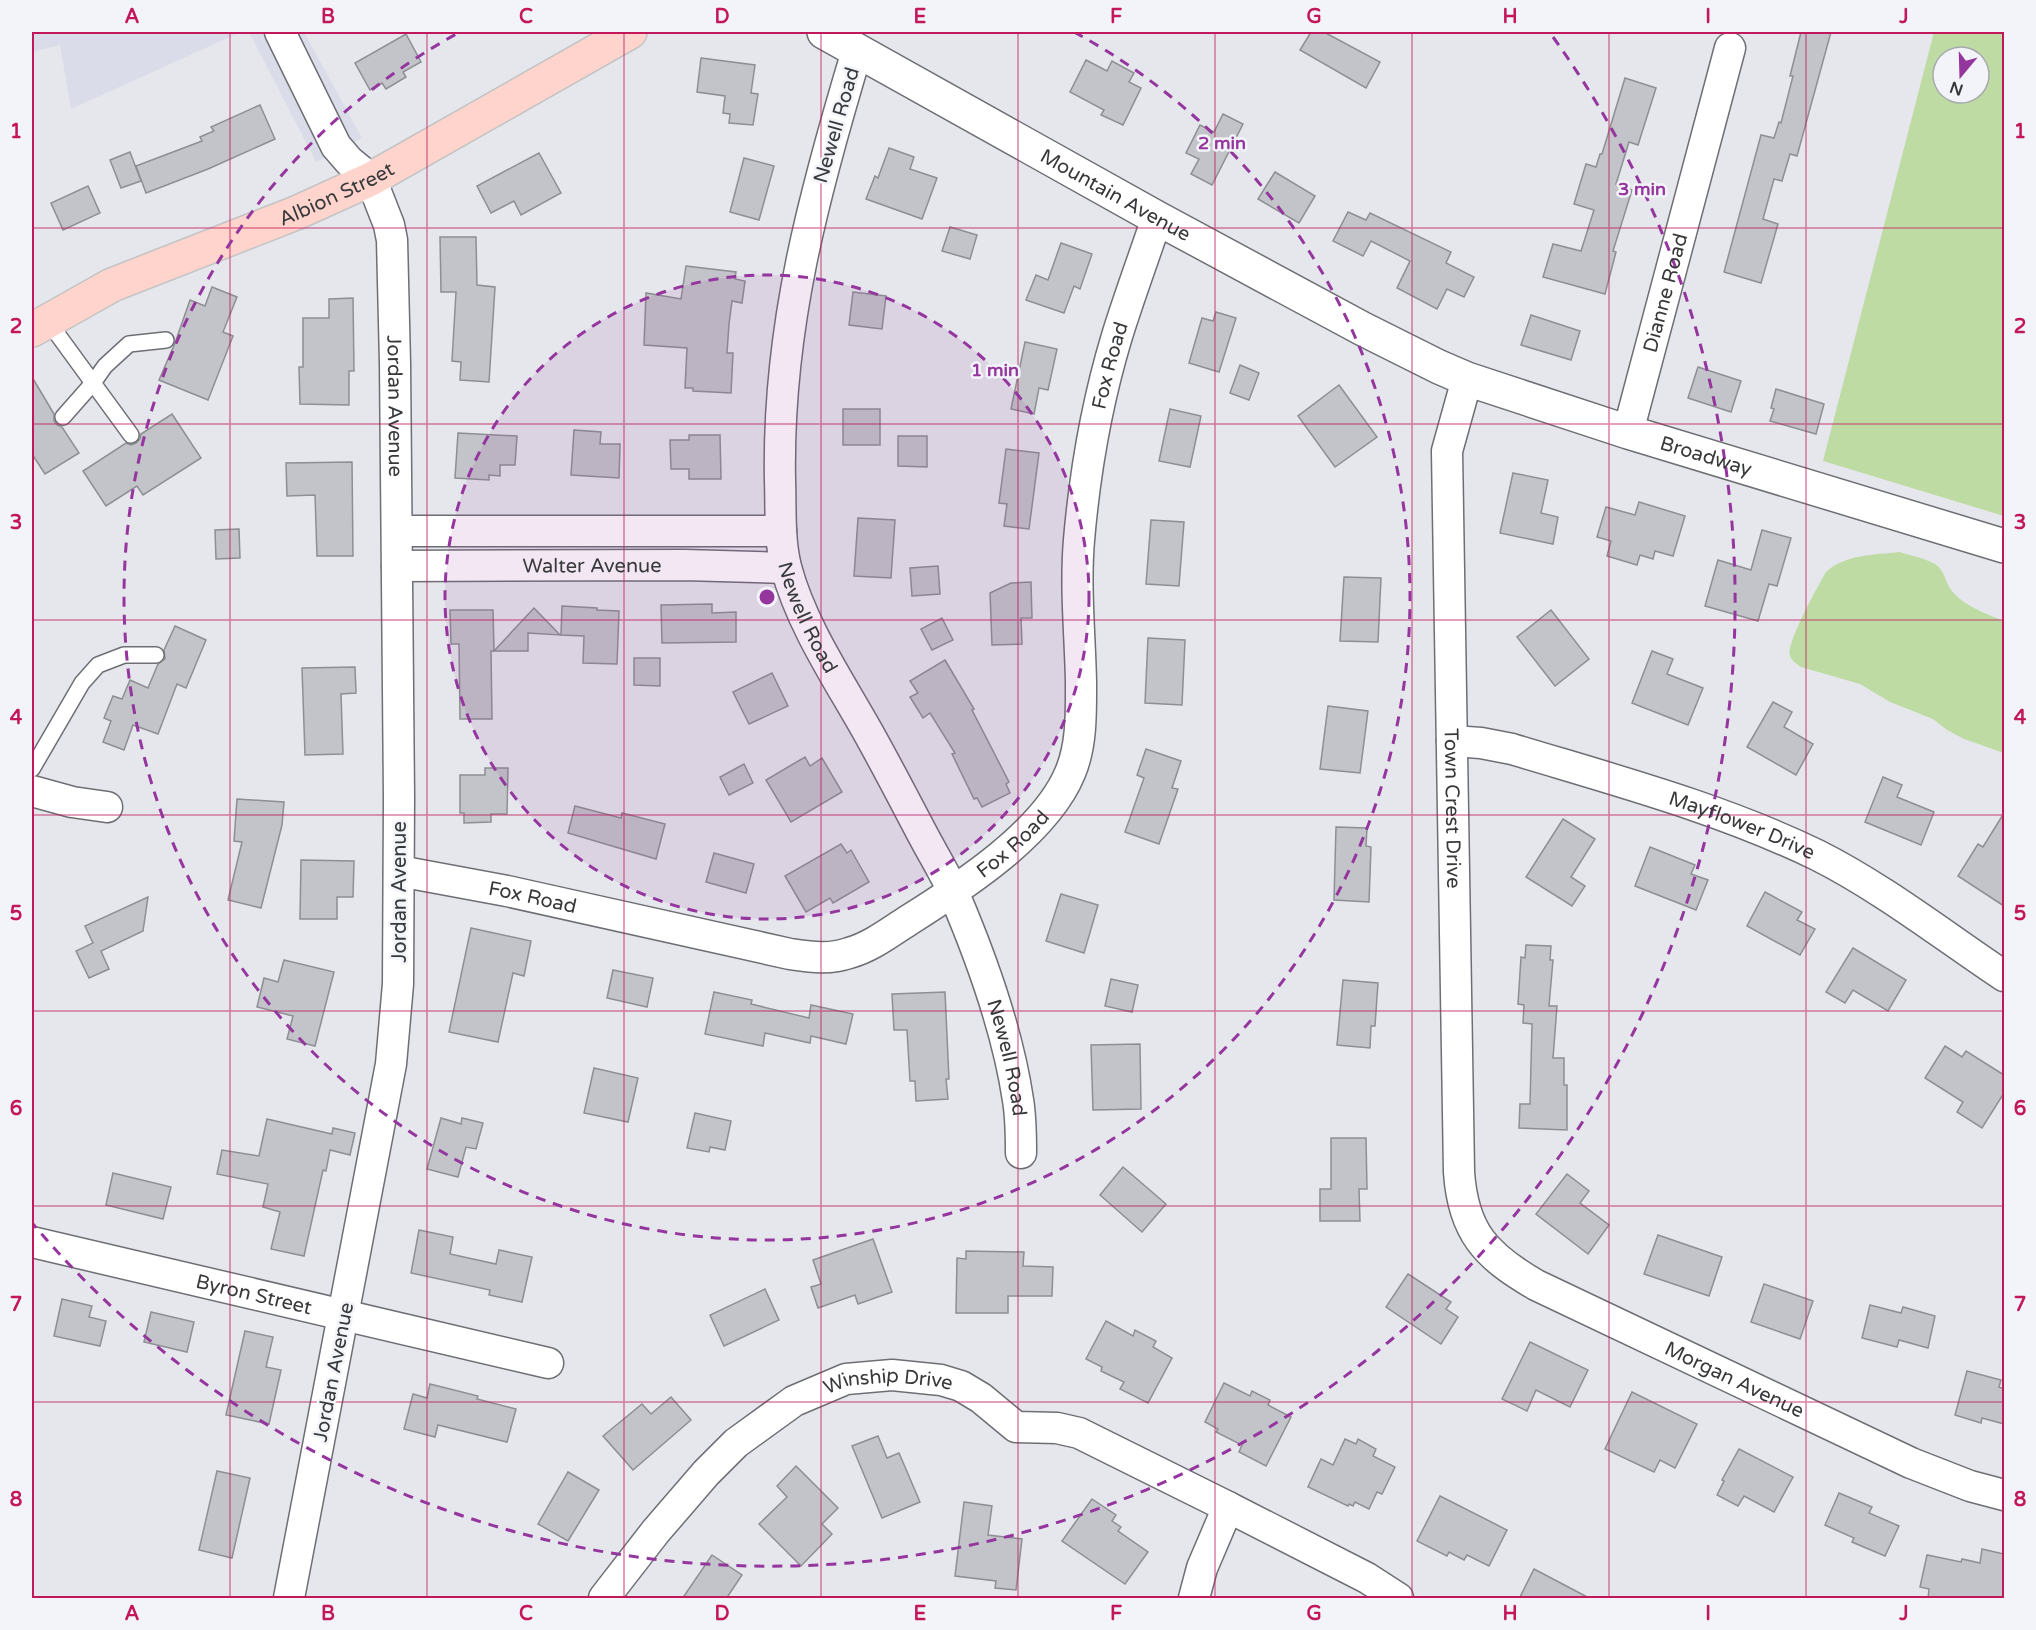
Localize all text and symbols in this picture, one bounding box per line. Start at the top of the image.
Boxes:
text: A [125,5,140,29]
text: B [321,5,335,29]
text: C [519,5,533,29]
text: D [714,5,730,29]
text: E [914,5,927,29]
text: F [1110,5,1122,29]
text: G [1306,5,1322,29]
text: H [1502,5,1518,29]
text: I [1705,5,1711,29]
text: J [1898,5,1909,29]
north arrow [1931,45,1991,105]
street label: Newell Road [809,65,865,186]
text: N [1947,77,1966,100]
text: 1 [10,120,22,144]
text: 1 [2014,120,2026,144]
text: 2 min [1198,132,1246,154]
street label: Mountain Avenue [1036,144,1195,247]
street label: Albion Street [276,157,399,231]
text: 3 min [1618,178,1666,200]
street label: Dianne Road [1639,231,1693,355]
text: 2 [10,315,22,339]
text: 2 [2014,315,2026,339]
street label: Fox Road [1088,319,1134,412]
street label: Jordan Avenue [381,335,407,477]
text: 1 min [971,359,1019,381]
street label: Broadway [1657,431,1755,482]
text: 3 [10,511,22,535]
text: 3 [2014,511,2026,535]
street label: Walter Avenue [522,554,662,579]
street label: Newell Road [772,559,842,678]
centre of rings [757,587,777,607]
text: 4 [10,706,23,730]
text: 4 [2014,706,2027,730]
street label: Town Crest Drive [1439,728,1465,889]
street label: Mayflower Drive [1666,787,1819,865]
street label: Fox Road [972,806,1055,884]
street label: Jordan Avenue [388,821,412,963]
street label: Fox Road [486,877,579,919]
text: 5 [10,902,22,926]
text: 5 [2014,902,2026,926]
street label: Newell Road [981,996,1031,1117]
text: 6 [10,1097,22,1121]
text: 6 [2014,1097,2026,1121]
street label: Byron Street [193,1270,315,1320]
text: 7 [10,1293,22,1317]
text: 7 [2014,1293,2026,1317]
street label: Jordan Avenue [309,1300,359,1444]
street label: Morgan Avenue [1661,1337,1808,1423]
street label: Winship Drive [820,1363,956,1400]
text: 8 [10,1488,22,1512]
text: 8 [2014,1488,2026,1512]
text: A [125,1602,140,1626]
text: B [321,1602,335,1626]
text: C [519,1602,533,1626]
text: D [714,1602,730,1626]
text: E [914,1602,927,1626]
text: F [1110,1602,1122,1626]
text: G [1306,1602,1322,1626]
text: H [1502,1602,1518,1626]
text: I [1705,1602,1711,1626]
text: J [1898,1602,1909,1626]

